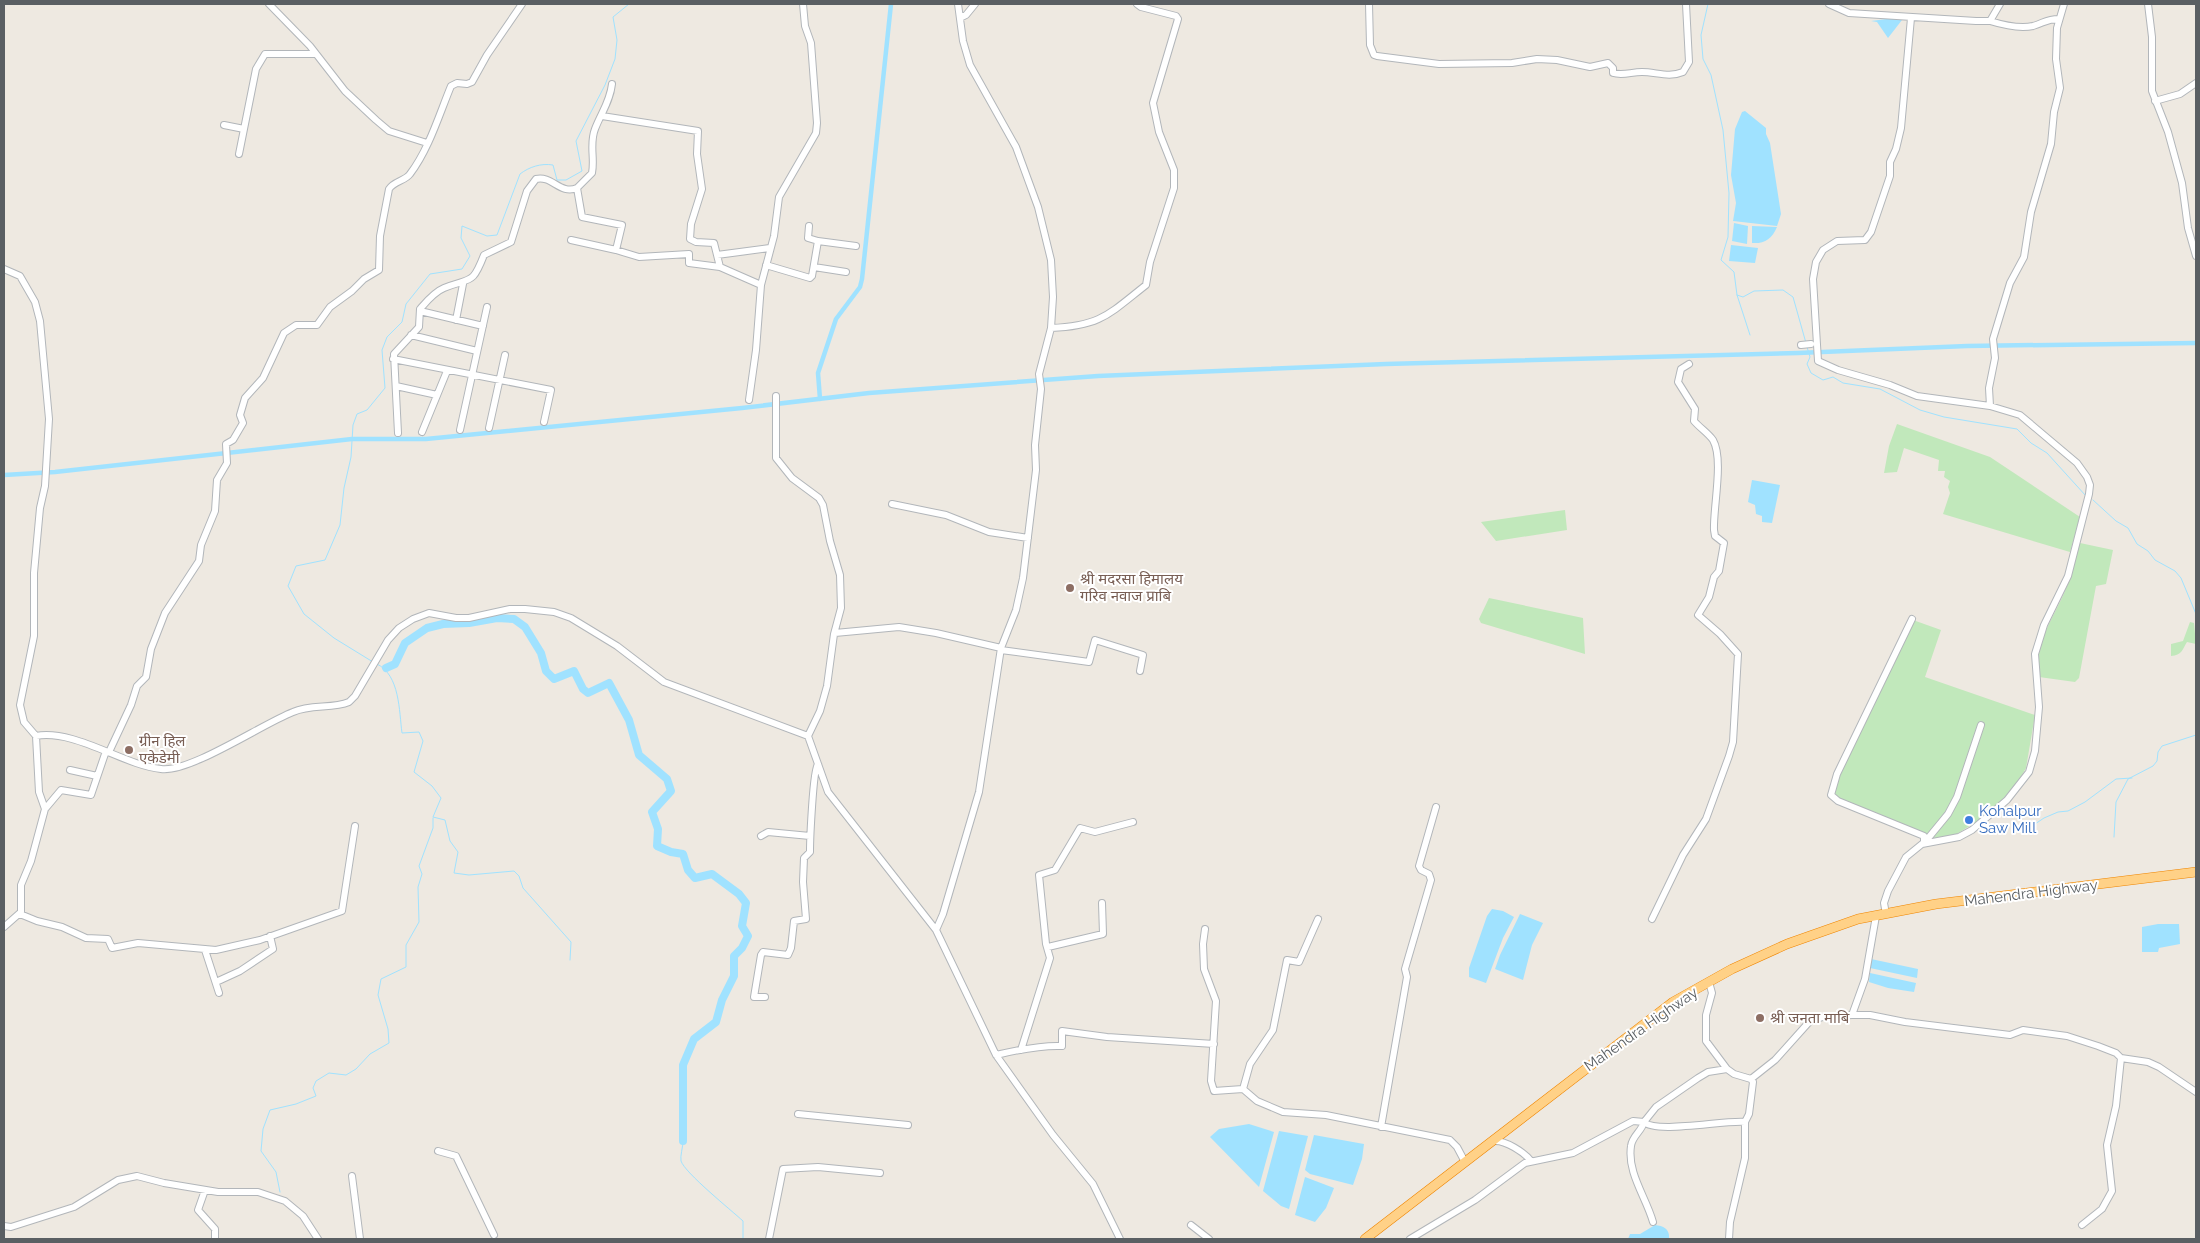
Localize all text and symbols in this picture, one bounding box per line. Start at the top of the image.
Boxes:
place label: श्री मदरसा हिमालय गरिव नवाज प्राबि [1080,570,1183,605]
marker: श्री मदरसा हिमालय गरिव नवाज प्राबि [1064,582,1076,594]
place label: ग्रीन हिल एकेडेमी [139,732,186,767]
marker: ग्रीन हिल एकेडेमी [123,744,135,756]
place label: Kohalpur Saw Mill [1979,802,2042,837]
marker: Kohalpur Saw Mill [1963,814,1975,826]
street label: Mahendra Highway [1963,876,2099,910]
street label: Mahendra Highway [1581,983,1701,1075]
place label: श्री जनता माबि [1770,1009,1850,1027]
marker: श्री जनता माबि [1754,1012,1766,1024]

